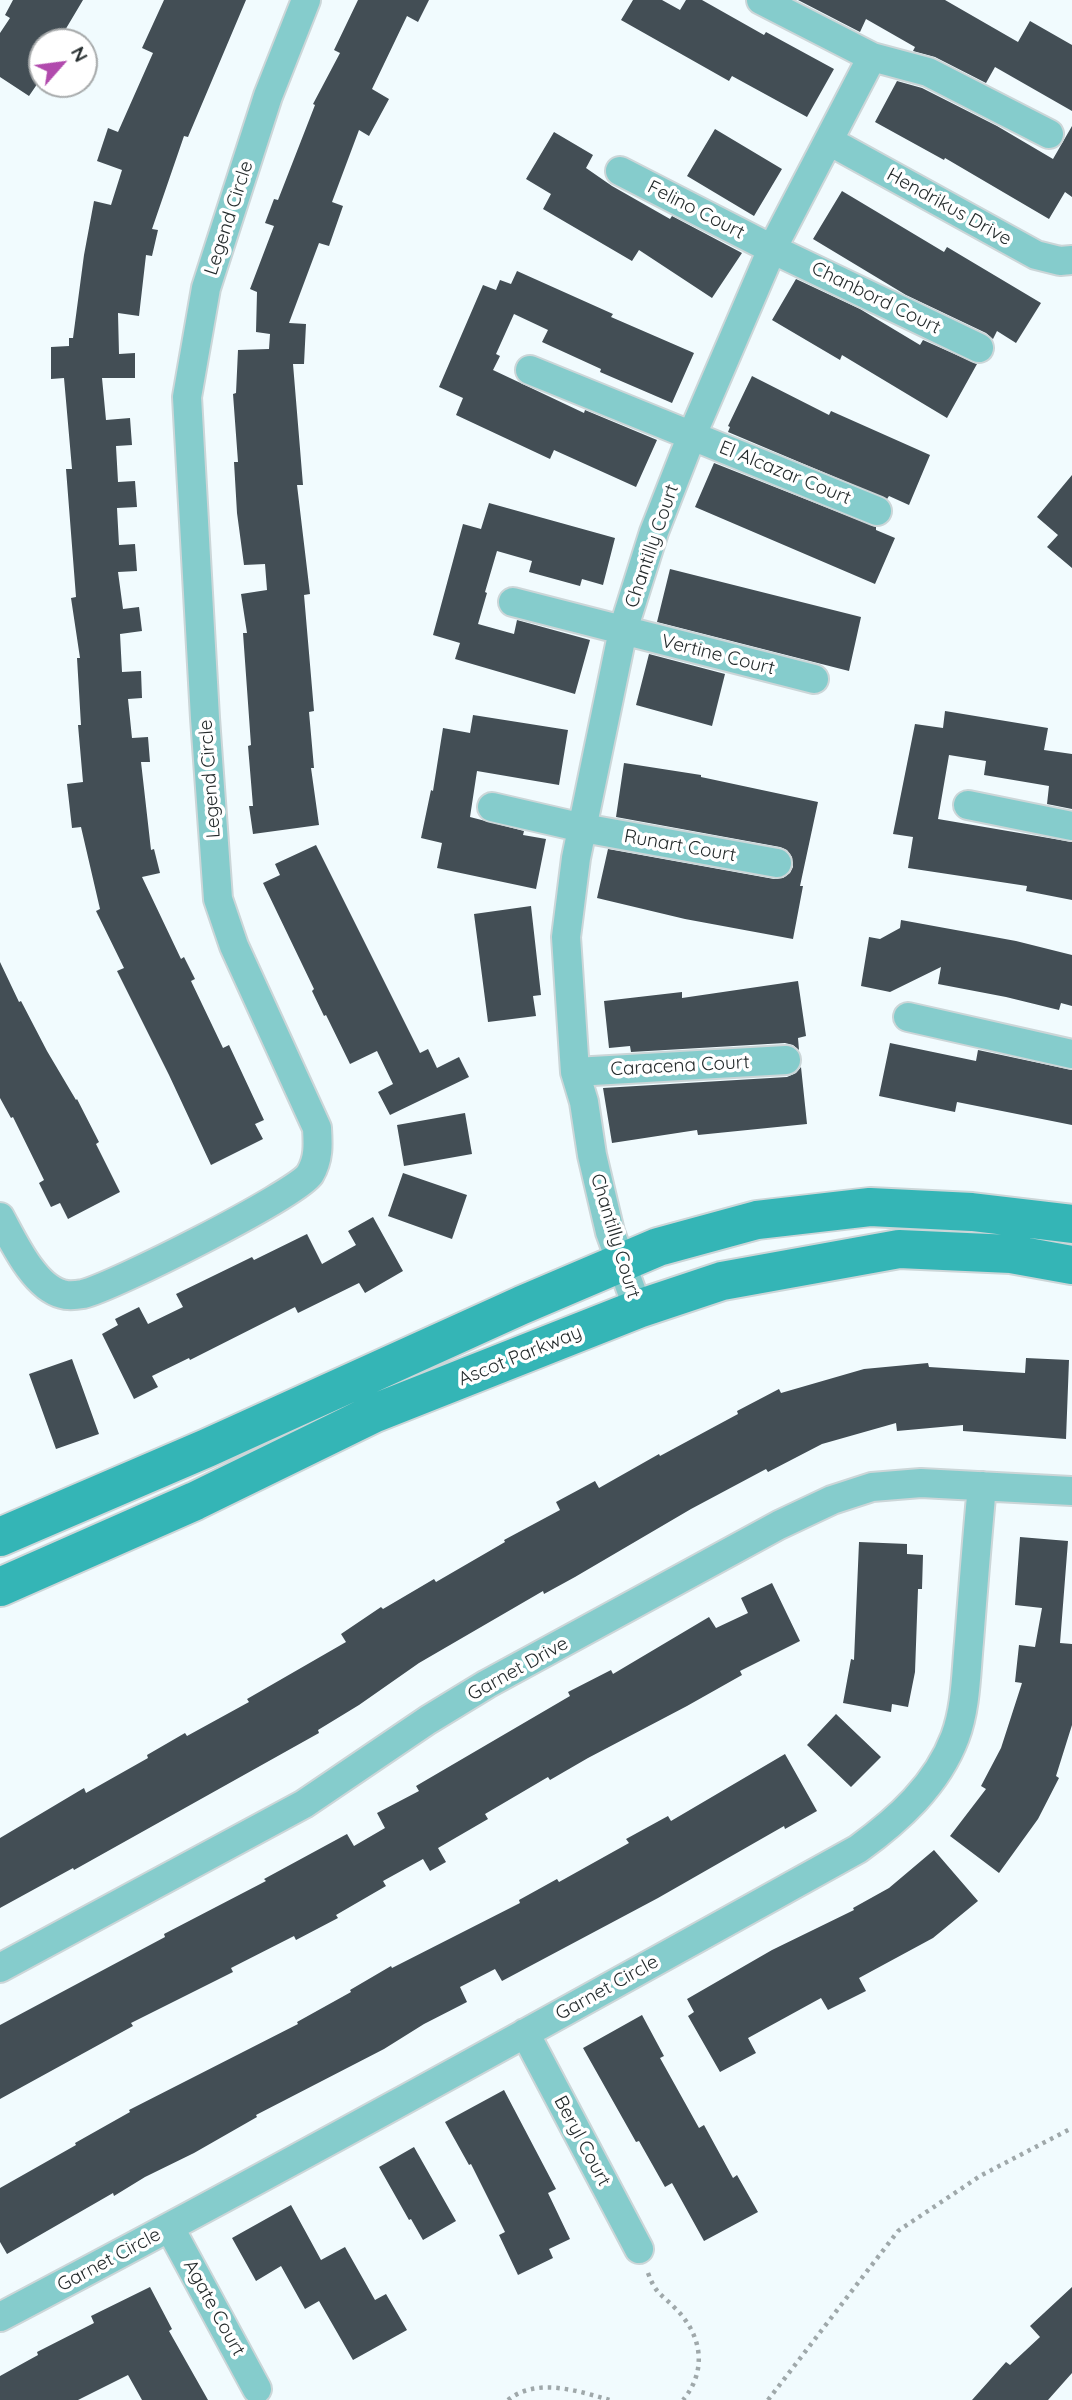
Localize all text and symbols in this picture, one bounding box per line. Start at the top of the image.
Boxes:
north arrow [28,28,98,98]
text: N [66,42,94,66]
street label: Legend Circle [200,158,258,278]
street label: Hendrikus Drive [883,163,1015,251]
street label: Felino Court [644,176,748,244]
street label: Chanbord Court [808,257,944,339]
street label: El Alcazar Court [716,436,854,510]
street label: Chantilly Court [620,481,684,611]
street label: Vertine Court [659,630,777,680]
street label: Legend Circle [194,719,226,839]
street label: Runart Court [622,825,738,867]
street label: Caracena Court [610,1051,750,1081]
street label: Chantilly Court [585,1171,645,1301]
street label: Ascot Parkway [455,1321,585,1391]
street label: Garnet Drive [464,1632,572,1706]
street label: Garnet Circle [552,1950,662,2026]
street label: Beryl Court [549,2092,615,2190]
street label: Garnet Circle [53,2223,165,2297]
street label: Agate Court [178,2256,250,2360]

